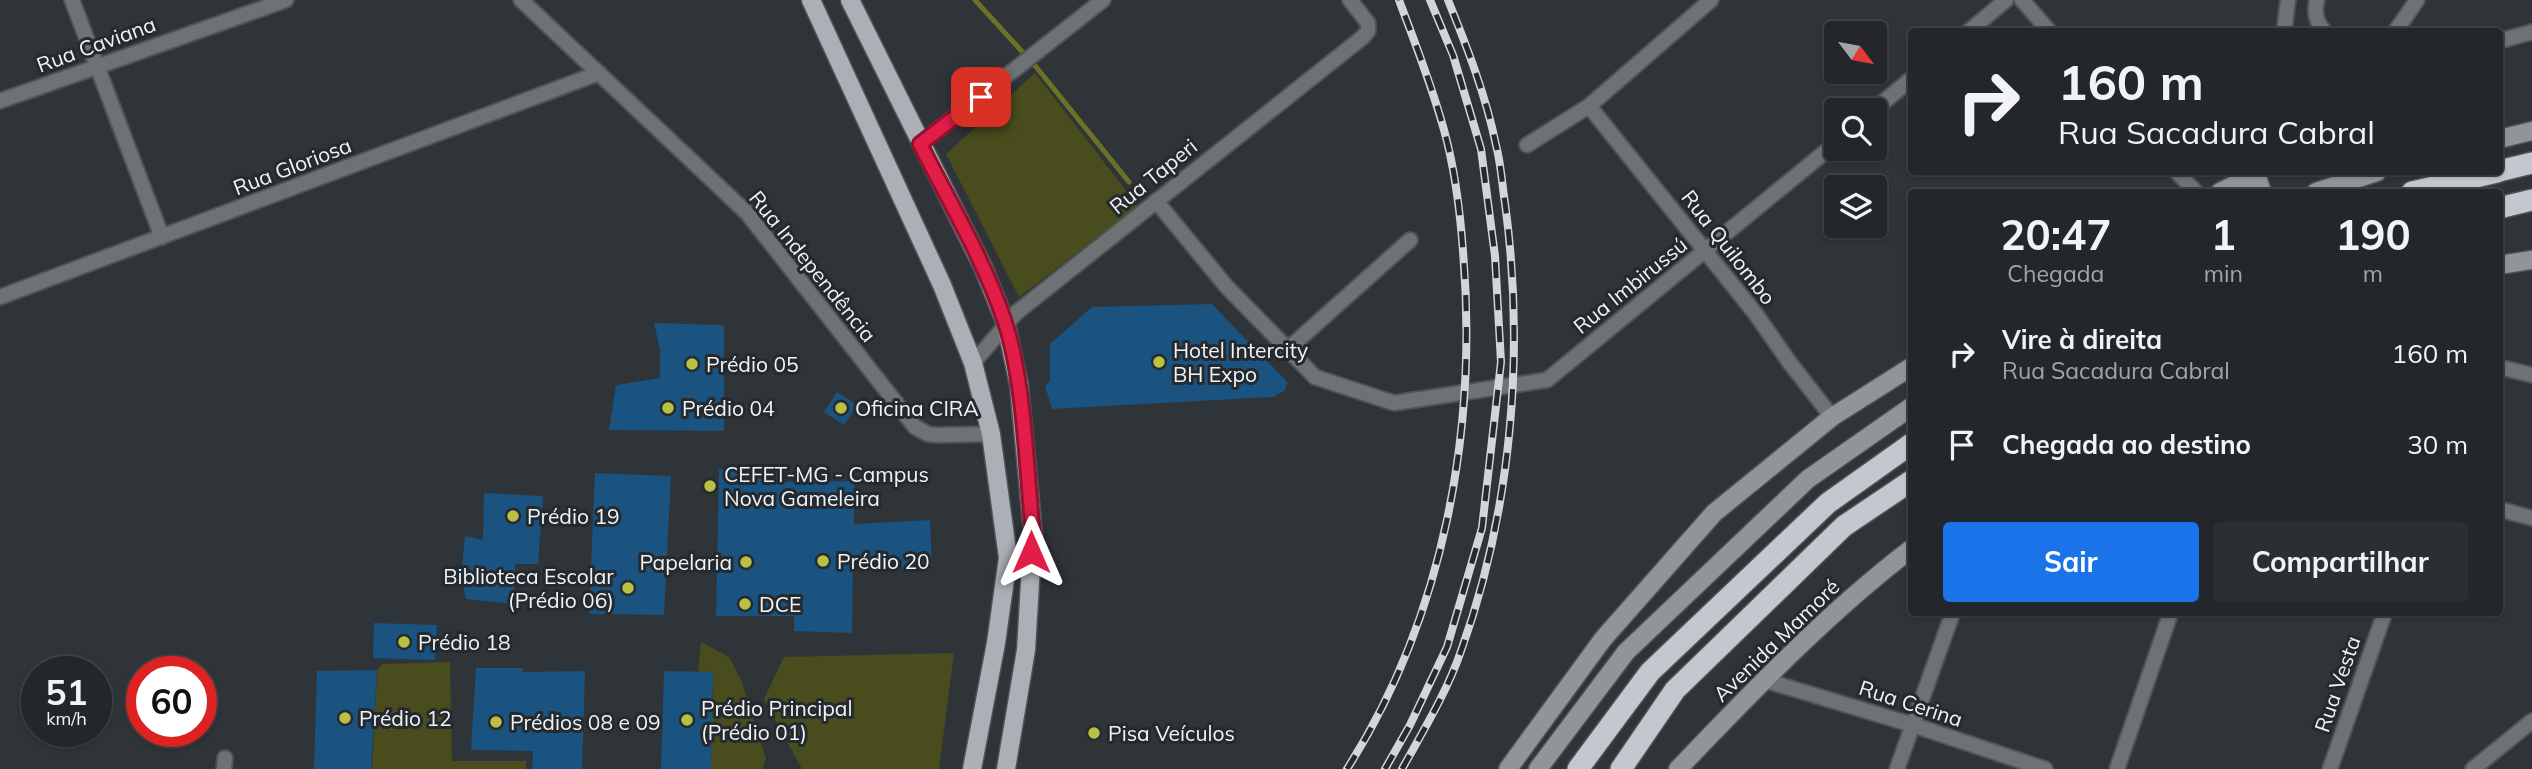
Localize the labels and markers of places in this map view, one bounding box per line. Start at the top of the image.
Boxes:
pin [951,67,1011,127]
place label: Hotel Intercity BH Expo [1173,337,1308,387]
place label: Prédio 05 [706,351,799,377]
marker: Hotel Intercity BH Expo [1151,354,1167,370]
marker: Prédio 05 [684,356,700,372]
place label: Prédio 04 [682,395,775,421]
place label: Oficina CIRA [855,395,979,421]
marker: Prédio 04 [660,400,676,416]
marker: Oficina CIRA [833,400,849,416]
place label: CEFET-MG - Campus Nova Gameleira [724,461,929,511]
marker: CEFET-MG - Campus Nova Gameleira [702,478,718,494]
place label: Prédio 19 [527,503,620,529]
marker: Prédio 19 [505,508,521,524]
place label: Prédio 20 [837,548,930,574]
place label: Papelaria [639,549,732,575]
marker: Prédio 20 [815,553,831,569]
marker: Papelaria [738,554,754,570]
place label: Biblioteca Escolar (Prédio 06) [443,563,614,613]
marker: Biblioteca Escolar (Prédio 06) [620,580,636,596]
place label: DCE [759,591,801,617]
marker: DCE [737,596,753,612]
place label: Prédio 18 [418,629,511,655]
marker: Prédio 18 [396,634,412,650]
place label: Prédio Principal (Prédio 01) [701,695,852,745]
place label: Prédio 12 [359,705,452,731]
place label: Prédios 08 e 09 [510,709,661,735]
marker: Prédio 12 [337,710,353,726]
marker: Prédio Principal (Prédio 01) [679,712,695,728]
marker: Prédios 08 e 09 [488,714,504,730]
place label: Pisa Veículos [1108,720,1235,746]
marker: Pisa Veículos [1086,725,1102,741]

